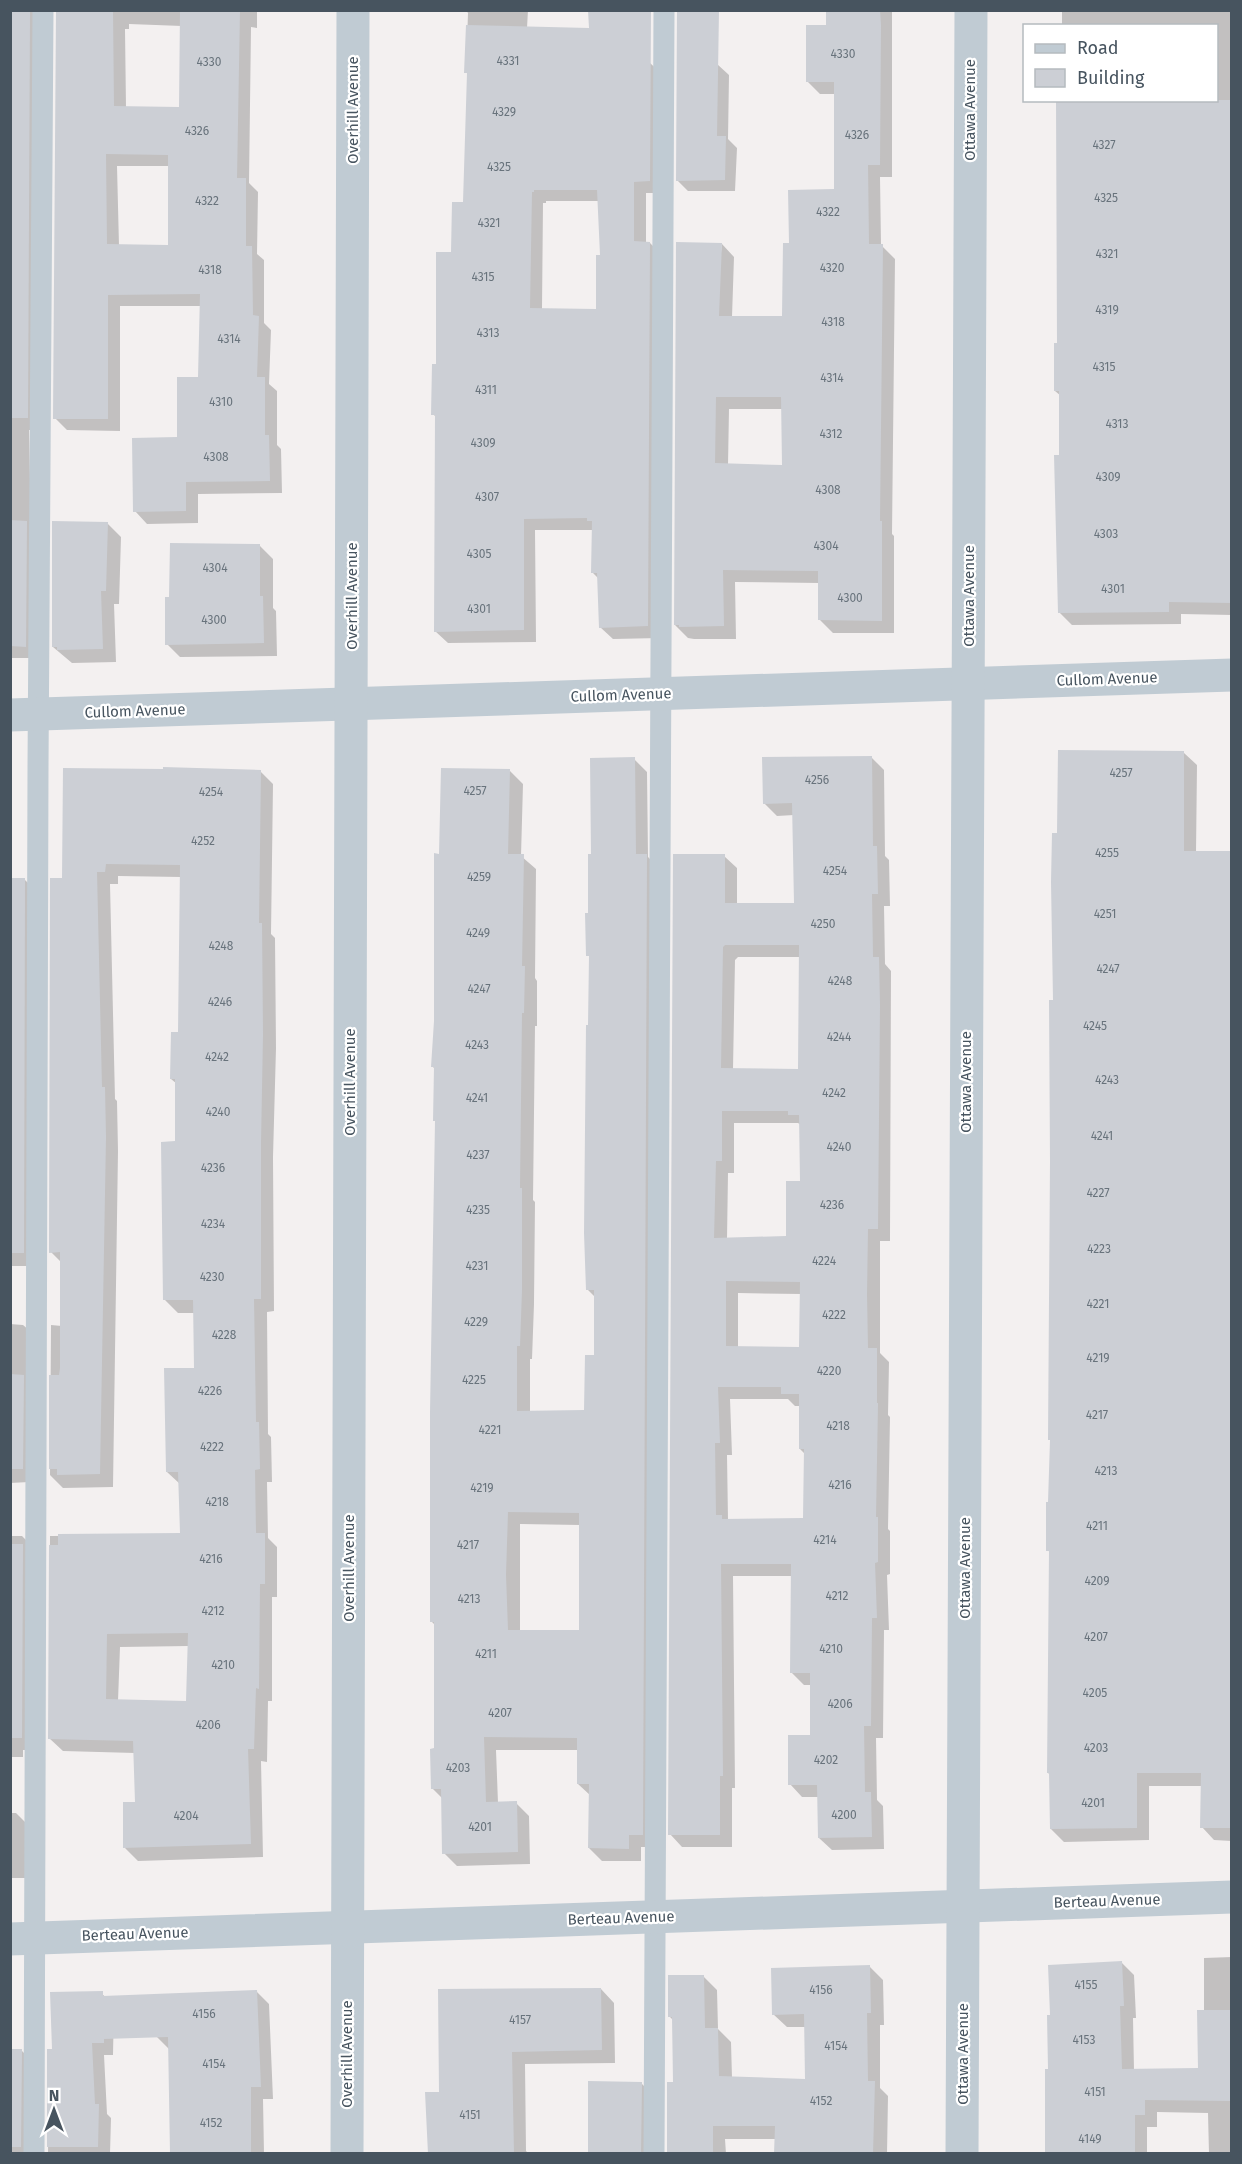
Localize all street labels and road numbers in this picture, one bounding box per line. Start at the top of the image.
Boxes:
street label: Overhill Avenue [344,56,362,164]
street label: Ottawa Avenue [961,59,979,161]
street label: Overhill Avenue [343,542,361,650]
street label: Ottawa Avenue [960,545,978,647]
street label: Cullom Avenue [1056,668,1158,690]
street label: Cullom Avenue [570,684,672,706]
street label: Cullom Avenue [84,700,186,722]
street label: Overhill Avenue [341,1028,359,1136]
street label: Ottawa Avenue [957,1031,975,1133]
street label: Overhill Avenue [340,1514,358,1622]
street label: Ottawa Avenue [956,1517,974,1619]
street label: Berteau Avenue [1053,1890,1161,1912]
street label: Berteau Avenue [567,1907,675,1929]
street label: Berteau Avenue [81,1923,189,1945]
street label: Overhill Avenue [338,2000,356,2108]
street label: Ottawa Avenue [954,2003,972,2105]

